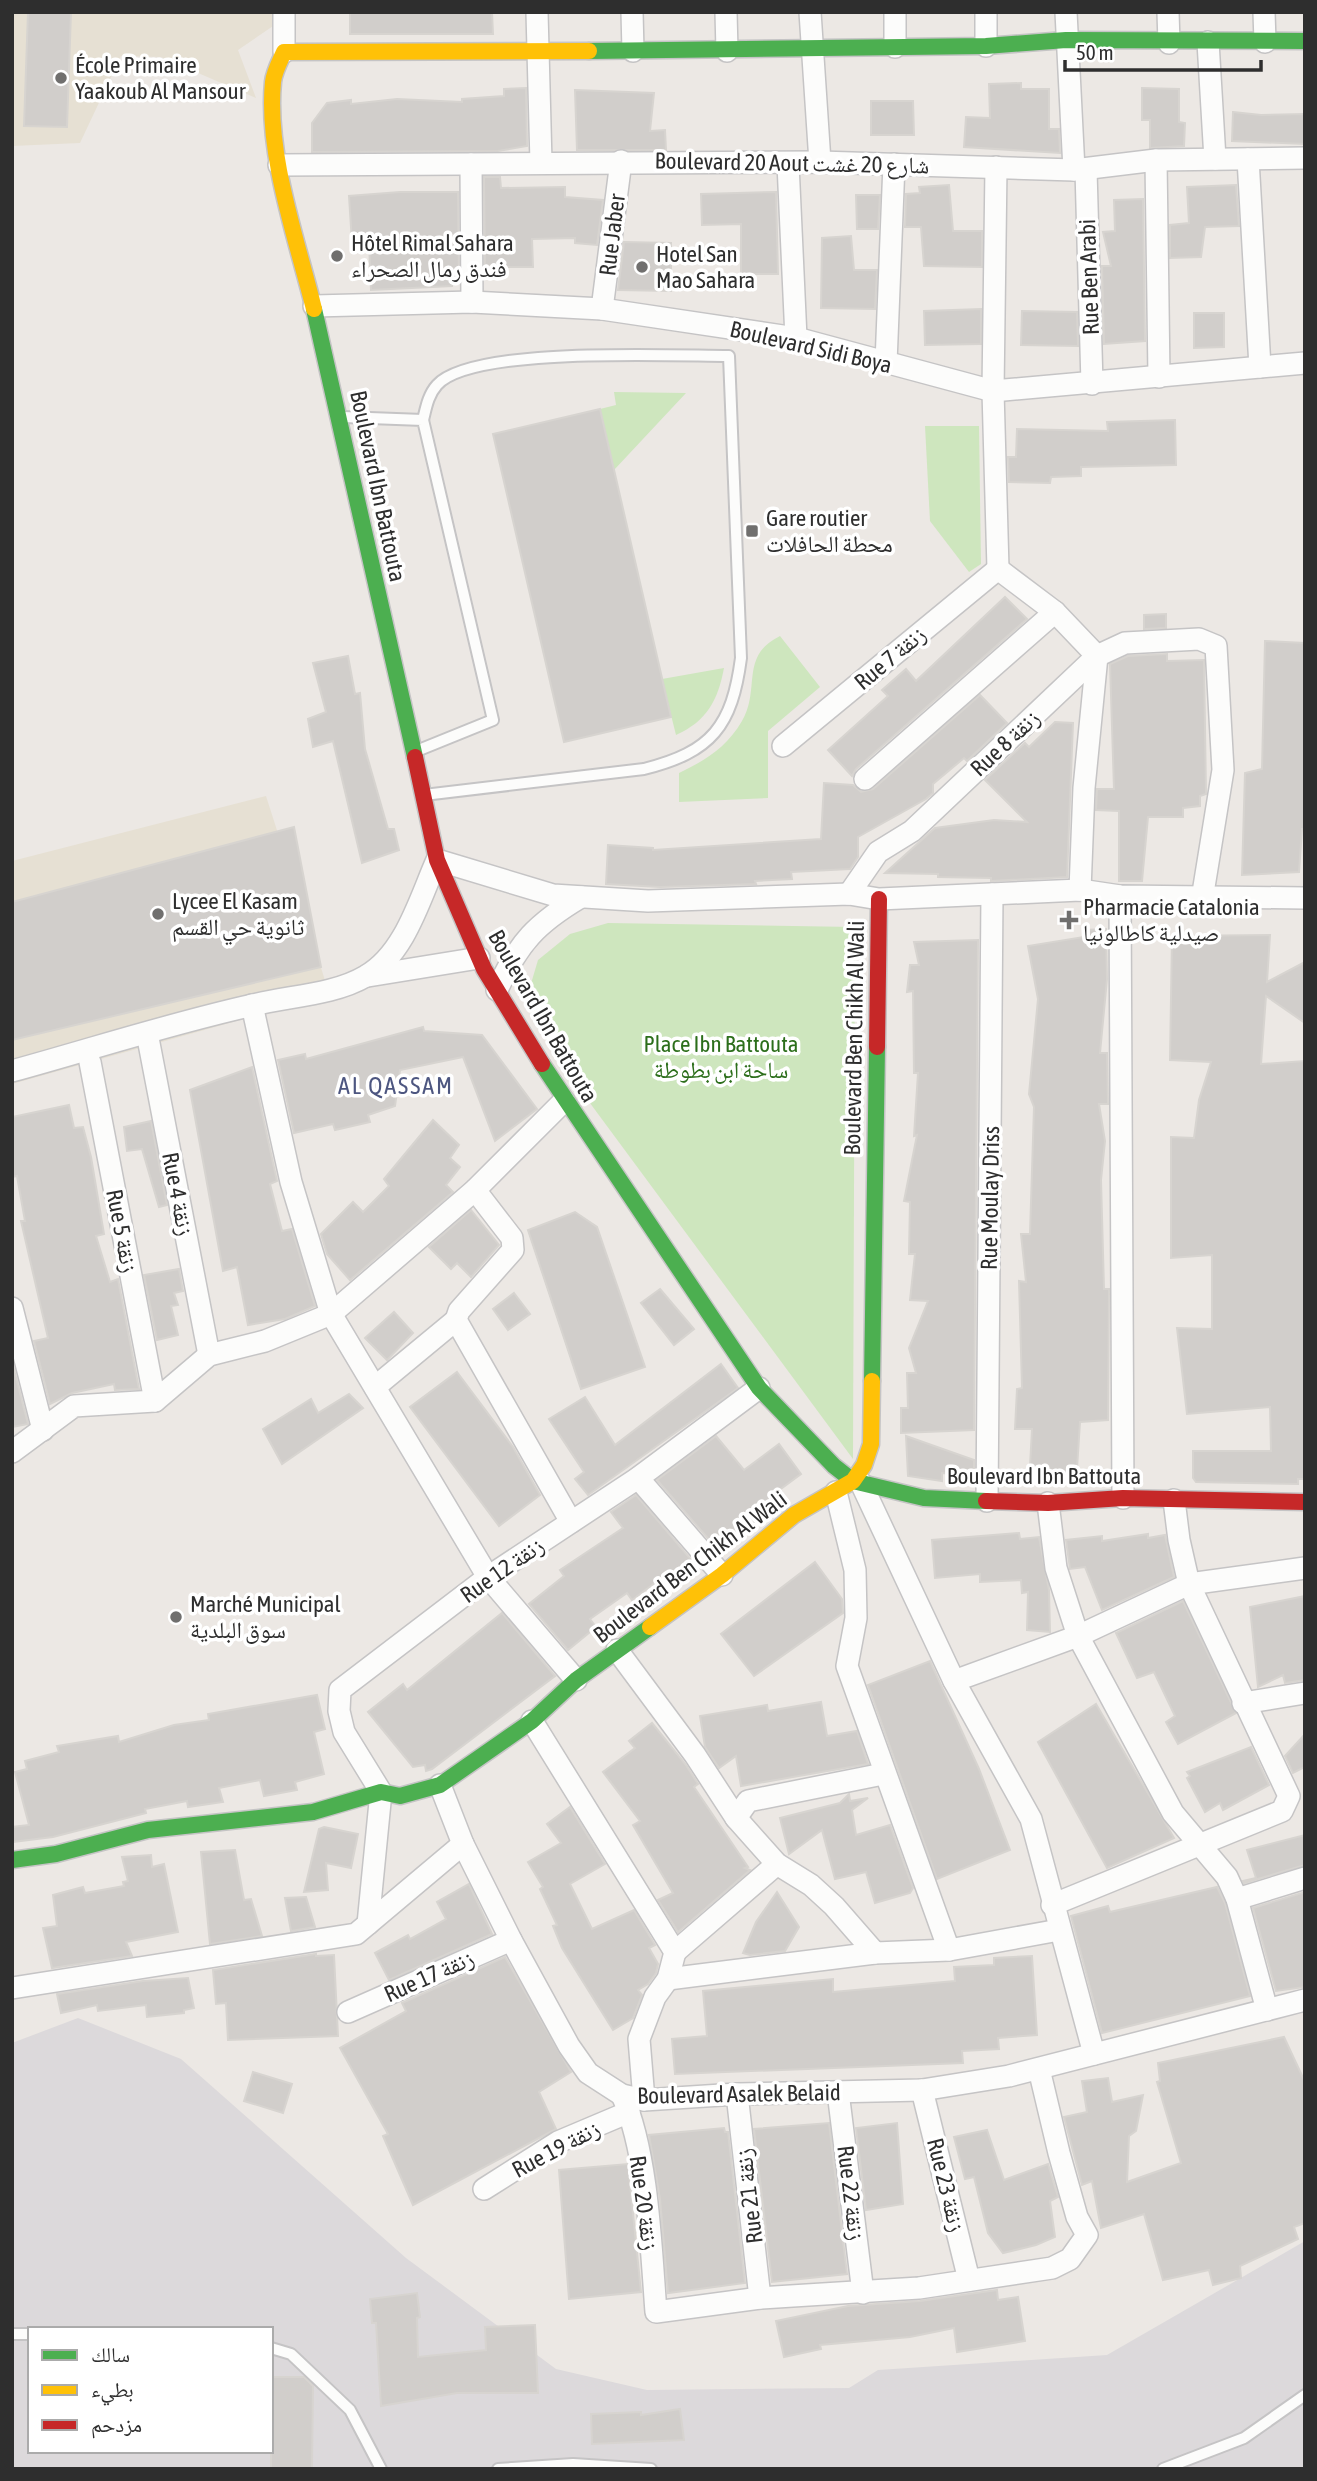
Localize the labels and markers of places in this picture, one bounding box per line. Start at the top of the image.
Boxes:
place label: École Primaire Yaakoub Al Mansour [75,52,247,104]
marker: École Primaire Yaakoub Al Mansour [53,70,69,86]
place label: Hôtel Rimal Sahara فندق رمال الصحراء [351,230,514,283]
place label: Hotel San Mao Sahara [656,241,755,293]
marker: Hôtel Rimal Sahara فندق رمال الصحراء [329,248,345,264]
marker: Hotel San Mao Sahara [634,259,650,275]
place label: Gare routier محطة الحافلات [766,505,893,557]
marker: Gare routier محطة الحافلات [744,523,760,539]
place label: Lycee El Kasam ثانوية حي القسم [172,888,304,946]
place label: Pharmacie Catalonia صيدلية كاطالونيا [1083,894,1260,946]
marker: Lycee El Kasam ثانوية حي القسم [150,906,166,922]
marker: Pharmacie Catalonia صيدلية كاطالونيا [1061,912,1077,928]
place label: Marché Municipal سوق البلدية [190,1591,341,1644]
marker: Marché Municipal سوق البلدية [168,1609,184,1625]

